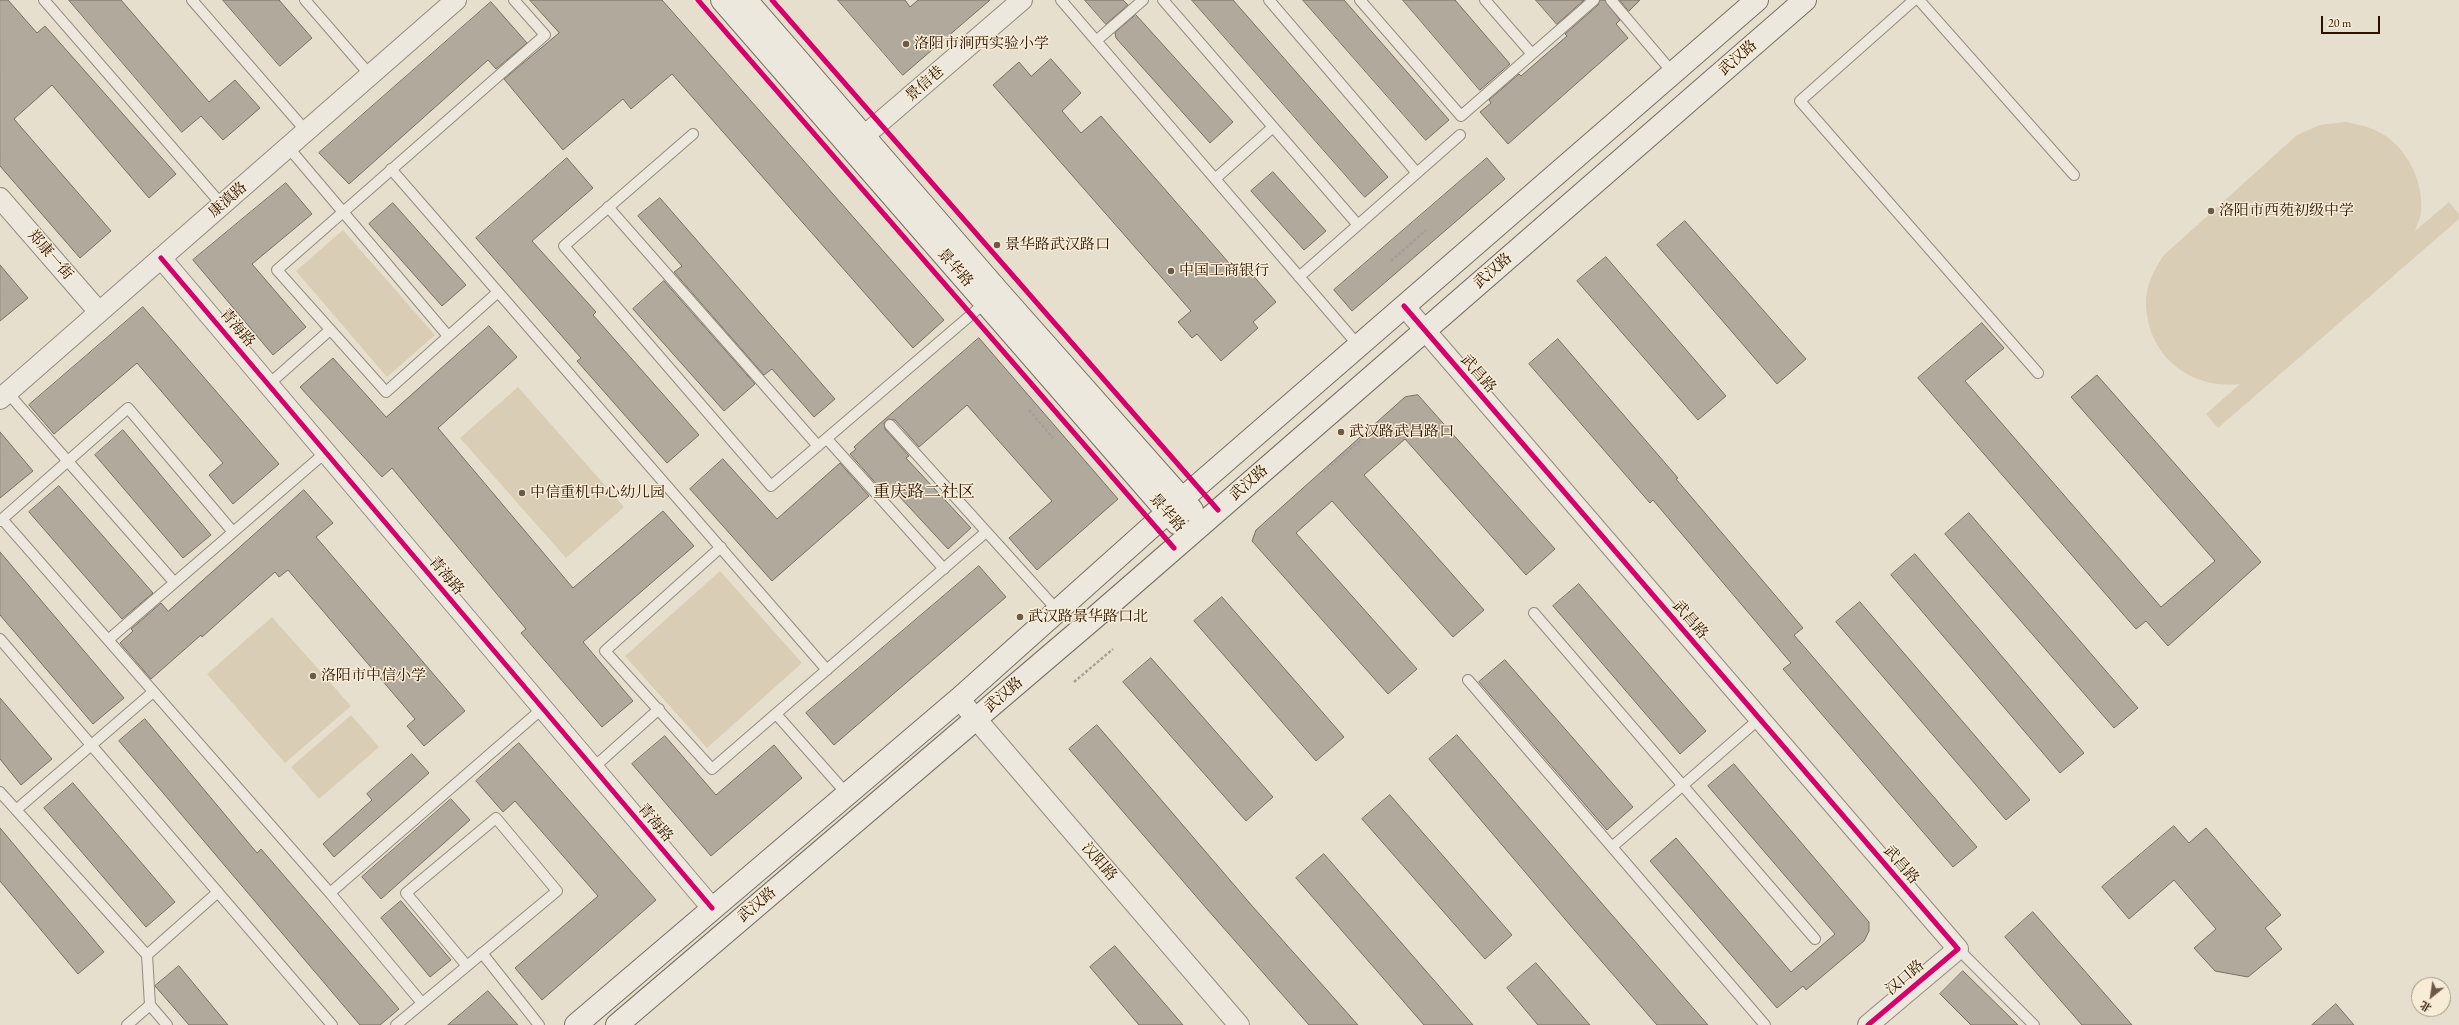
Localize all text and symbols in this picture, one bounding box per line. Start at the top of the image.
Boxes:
scale bar [2323,8,2382,34]
text: 20 m [2328,15,2351,31]
place label: 洛阳市涧西实验小学 [914,35,1049,53]
street label: 武汉路 [1715,36,1761,80]
marker: 洛阳市涧西实验小学 [901,39,911,49]
street label: 景信巷 [902,62,948,106]
street label: 康滇路 [205,178,251,222]
place label: 洛阳市西苑初级中学 [2219,202,2354,220]
marker: 洛阳市西苑初级中学 [2206,206,2216,216]
street label: 郑康一街 [24,226,76,284]
place label: 景华路武汉路口 [1005,236,1110,254]
marker: 景华路武汉路口 [992,240,1002,250]
street label: 景华路 [933,245,977,291]
street label: 武汉路 [1470,249,1516,293]
place label: 中国工商银行 [1179,262,1269,280]
marker: 中国工商银行 [1166,266,1176,276]
street label: 青海路 [216,305,258,351]
street label: 武昌路 [1456,351,1500,397]
place label: 武汉路武昌路口 [1349,423,1454,441]
marker: 武汉路武昌路口 [1336,427,1346,437]
street label: 武汉路 [1226,461,1272,505]
district label: 重庆路二社区 [873,482,975,502]
place label: 中信重机中心幼儿园 [530,484,665,502]
marker: 中信重机中心幼儿园 [517,488,527,498]
street label: 景华路 [1145,490,1189,536]
street label: 青海路 [425,553,467,599]
street label: 武昌路 [1668,597,1712,643]
place label: 武汉路景华路口北 [1028,608,1148,626]
marker: 武汉路景华路口北 [1015,612,1025,622]
place label: 洛阳市中信小学 [321,667,426,685]
marker: 洛阳市中信小学 [308,671,318,681]
street label: 武汉路 [981,673,1027,717]
street label: 青海路 [634,800,676,846]
street label: 汉阳路 [1077,839,1121,885]
street label: 武昌路 [1879,842,1923,888]
street label: 武汉路 [734,884,780,926]
street label: 汉口路 [1882,957,1928,999]
north arrow [2411,977,2451,1017]
text: 北 [2417,998,2434,1015]

